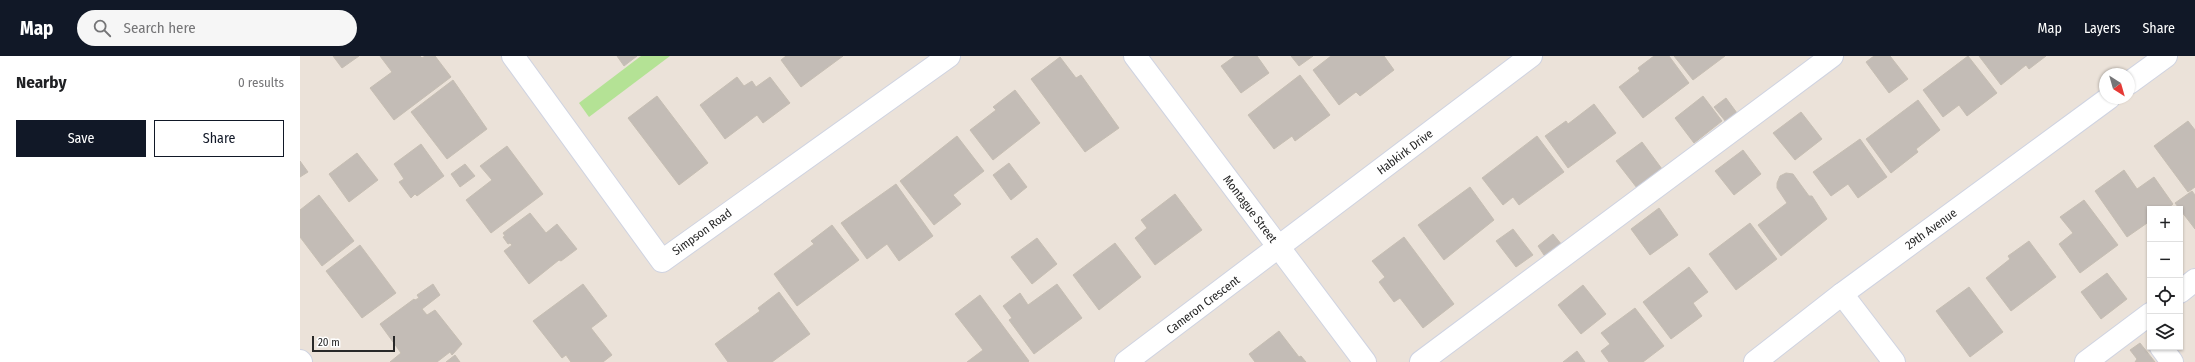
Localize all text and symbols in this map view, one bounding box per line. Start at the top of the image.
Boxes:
search box [77,10,357,46]
text: Map [20,17,53,40]
icon: search [91,17,113,39]
text: Search here [123,19,196,37]
text: Map [2038,20,2062,37]
text: Layers [2084,20,2120,37]
text: Share [2142,20,2175,37]
north arrow [2099,68,2135,104]
text: Nearby [16,72,67,93]
text: 0 results [238,75,284,90]
button: Save [16,120,146,157]
button: Share [154,120,284,157]
street label: Habkirk Drive [1374,126,1436,178]
street label: Montague Street [1220,173,1280,246]
street label: Simpson Road [670,206,734,258]
street label: 29th Avenue [1903,206,1960,252]
map controls [2147,206,2183,350]
button: + [2147,206,2183,242]
button: − [2147,242,2183,278]
street label: Cameron Crescent [1164,273,1242,337]
button: locate [2147,278,2183,314]
button: layers [2147,314,2183,350]
scale bar [312,334,395,353]
text: 20 m [318,336,340,349]

